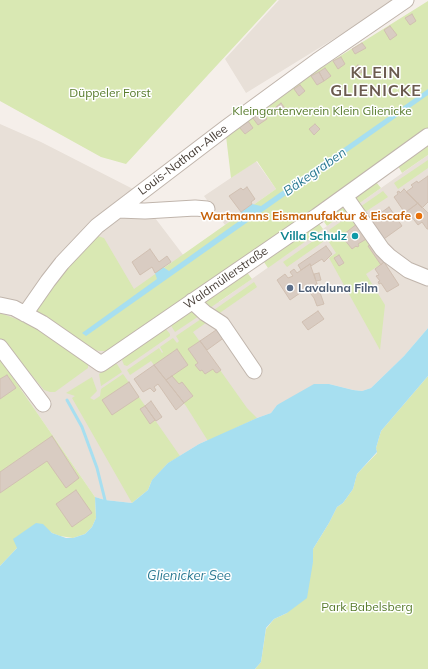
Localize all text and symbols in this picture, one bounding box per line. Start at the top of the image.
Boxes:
district label: KLEIN GLIENICKE [330,63,422,101]
park label: Düppeler Forst [69,86,151,100]
park label: Kleingartenverein Klein Glienicke [232,104,412,118]
street label: Louis-Nathan-Allee [135,122,231,198]
water label: Bäkegraben [281,145,349,199]
place label: Wartmanns Eismanufaktur & Eiscafe [200,209,411,223]
marker: Wartmanns Eismanufaktur & Eiscafe [414,211,424,221]
place label: Villa Schulz [281,229,347,243]
marker: Villa Schulz [350,231,360,241]
street label: Waldmüllerstraße [181,244,271,312]
place label: Lavaluna Film [298,281,378,295]
marker: Lavaluna Film [285,283,295,293]
water label: Glienicker See [147,568,231,584]
park label: Park Babelsberg [321,600,413,614]

